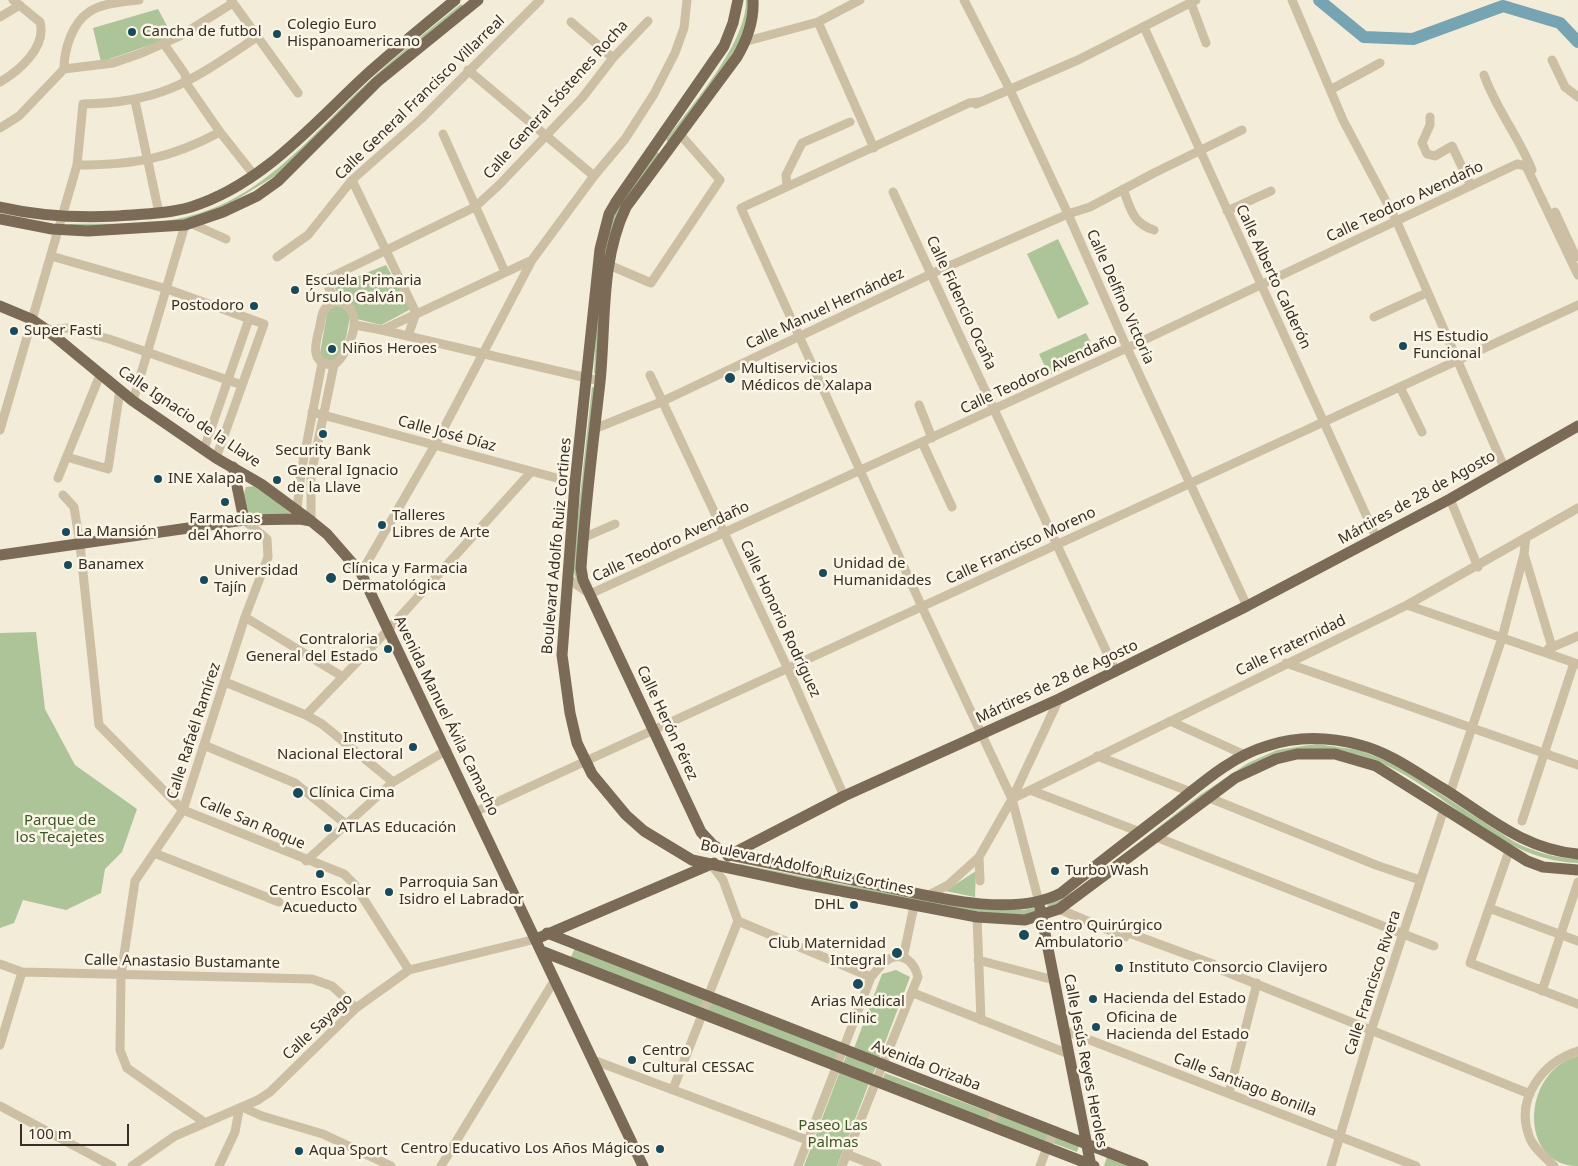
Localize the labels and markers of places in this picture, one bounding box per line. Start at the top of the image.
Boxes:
place label: Colegio Euro Hispanoamericano [287,16,420,51]
place label: Cancha de futbol [142,23,262,41]
marker: Cancha de futbol [126,26,138,38]
marker: Colegio Euro Hispanoamericano [271,28,283,40]
place label: Escuela Primaria Úrsulo Galván [305,272,422,307]
marker: Escuela Primaria Úrsulo Galván [289,284,301,296]
place label: Postodoro [171,297,244,315]
marker: Postodoro [248,300,260,312]
place label: Super Fasti [24,322,102,340]
marker: Super Fasti [8,325,20,337]
place label: HS Estudio Funcional [1413,328,1489,363]
place label: Niños Heroes [342,340,437,358]
marker: HS Estudio Funcional [1397,340,1409,352]
marker: Niños Heroes [326,343,338,355]
place label: Multiservicios Médicos de Xalapa [741,360,872,395]
marker: Multiservicios Médicos de Xalapa [723,371,737,385]
marker: Security Bank [317,428,329,440]
place label: Security Bank [275,442,371,460]
place label: General Ignacio de la Llave [287,462,398,497]
place label: INE Xalapa [168,470,244,488]
marker: INE Xalapa [152,473,164,485]
marker: General Ignacio de la Llave [271,474,283,486]
marker: Farmacias del Ahorro [219,496,231,508]
place label: Talleres Libres de Arte [392,507,490,542]
place label: Farmacias del Ahorro [188,510,262,545]
marker: Talleres Libres de Arte [376,519,388,531]
place label: La Mansión [76,523,157,541]
marker: La Mansión [60,526,72,538]
place label: Unidad de Humanidades [833,555,931,590]
place label: Banamex [78,556,144,574]
marker: Banamex [62,559,74,571]
place label: Clínica y Farmacia Dermatológica [342,560,468,595]
place label: Universidad Tajín [214,562,298,597]
marker: Unidad de Humanidades [817,567,829,579]
marker: Clínica y Farmacia Dermatológica [324,571,338,585]
marker: Universidad Tajín [198,574,210,586]
place label: Contraloria General del Estado [246,631,378,666]
marker: Contraloria General del Estado [382,643,394,655]
place label: Instituto Nacional Electoral [277,729,403,764]
marker: Instituto Nacional Electoral [407,741,419,753]
place label: Clínica Cima [309,784,395,802]
marker: Clínica Cima [291,786,305,800]
place label: ATLAS Educación [338,819,456,837]
marker: ATLAS Educación [322,822,334,834]
place label: Turbo Wash [1065,862,1149,880]
marker: Turbo Wash [1049,865,1061,877]
marker: Centro Escolar Acueducto [314,868,326,880]
place label: Parroquia San Isidro el Labrador [399,874,524,909]
place label: Centro Escolar Acueducto [269,882,371,917]
marker: Parroquia San Isidro el Labrador [383,886,395,898]
place label: DHL [814,896,844,914]
marker: DHL [848,899,860,911]
place label: Centro Quirúrgico Ambulatorio [1035,917,1162,952]
marker: Centro Quirúrgico Ambulatorio [1017,928,1031,942]
place label: Club Maternidad Integral [768,935,886,970]
marker: Club Maternidad Integral [890,946,904,960]
place label: Instituto Consorcio Clavijero [1129,959,1327,977]
marker: Instituto Consorcio Clavijero [1113,962,1125,974]
marker: Arias Medical Clinic [851,977,865,991]
place label: Hacienda del Estado [1103,990,1246,1008]
place label: Arias Medical Clinic [811,993,905,1028]
marker: Hacienda del Estado [1087,993,1099,1005]
place label: Oficina de Hacienda del Estado [1106,1009,1249,1044]
marker: Oficina de Hacienda del Estado [1090,1021,1102,1033]
place label: Centro Cultural CESSAC [642,1042,754,1077]
marker: Centro Cultural CESSAC [626,1054,638,1066]
place label: Centro Educativo Los Años Mágicos [401,1140,650,1158]
place label: Aqua Sport [309,1142,388,1160]
marker: Centro Educativo Los Años Mágicos [654,1143,666,1155]
marker: Aqua Sport [293,1145,305,1157]

